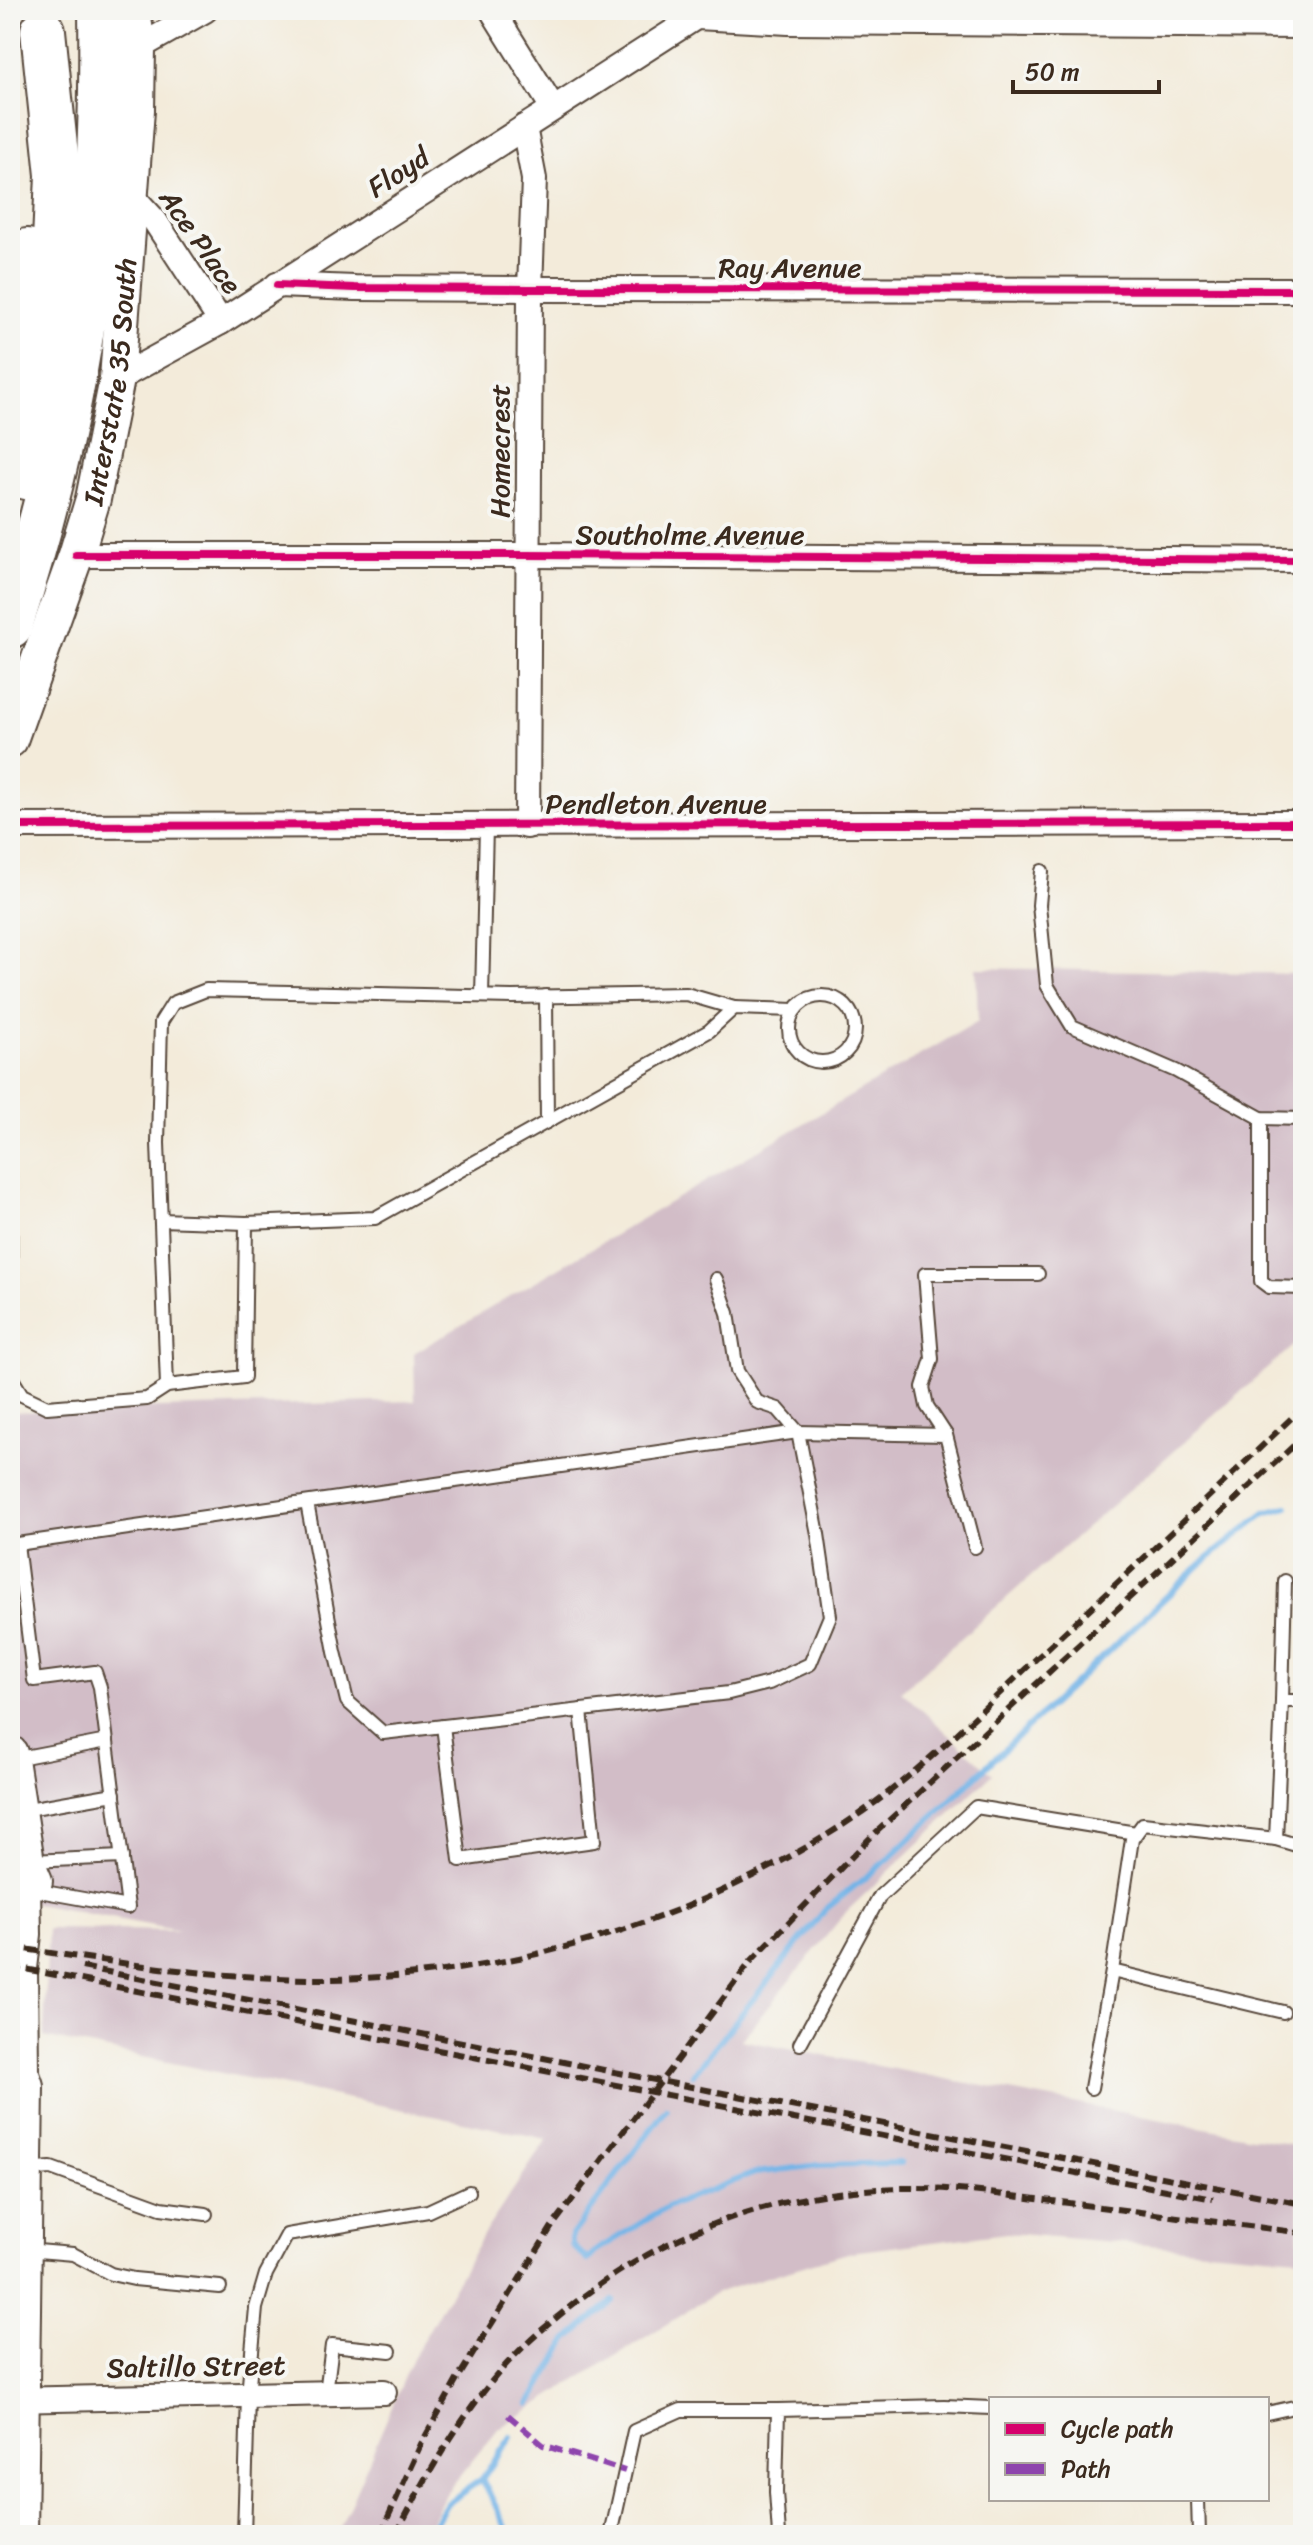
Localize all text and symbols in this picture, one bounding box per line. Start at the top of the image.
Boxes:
scale bar [1013,44,1159,94]
text: 50 m [1025,51,1080,93]
street label: Floyd [357,132,441,211]
street label: Ace Place [145,177,255,305]
street label: Ray Avenue [718,243,862,292]
street label: Interstate 35 South [68,256,151,510]
street label: Homecrest [475,384,524,518]
street label: Southolme Avenue [575,510,805,559]
street label: Pendleton Avenue [545,779,767,828]
street label: Saltillo Street [106,2340,286,2393]
legend [989,2397,1269,2501]
text: Cycle path [1061,2408,1174,2450]
text: Path [1061,2448,1111,2490]

